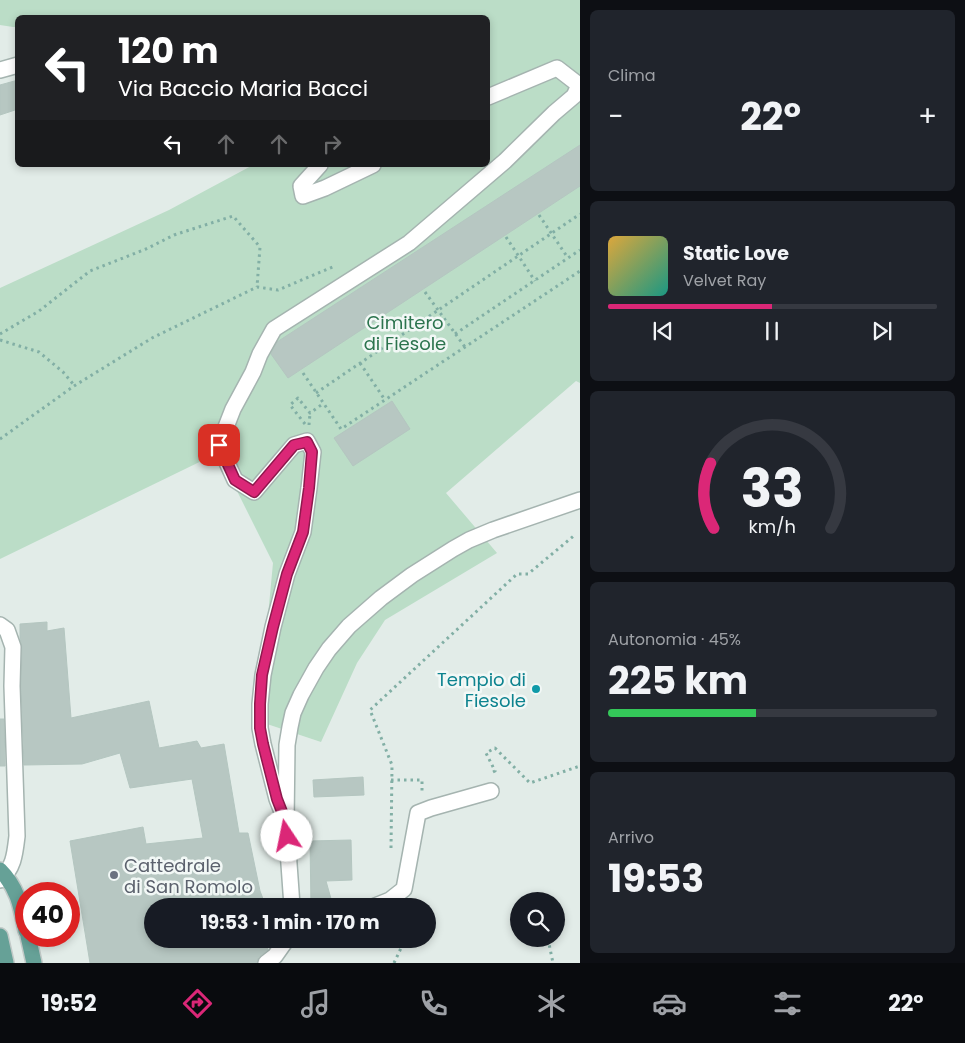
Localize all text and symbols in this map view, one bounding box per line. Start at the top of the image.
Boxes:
text: 120 m [118,26,218,75]
icon: left [35,35,100,100]
text: Clima [608,64,656,87]
text: Via Baccio Maria Bacci [118,73,368,104]
text: 22° [740,90,801,143]
text: − [608,97,623,136]
text: + [918,97,937,136]
icon: left [159,130,187,158]
icon: ahead [212,130,240,158]
icon: ahead [265,130,293,158]
icon: right [318,130,346,158]
text: Static Love [683,240,789,267]
text: Velvet Ray [683,269,766,292]
park label: Cimitero di Fiesole [364,310,446,356]
icon: previous [649,317,677,345]
icon: pause [758,317,786,345]
icon: next [868,317,896,345]
pin [198,424,240,466]
icon: arrive [205,431,233,459]
text: 33 [741,452,804,525]
text: km/h [749,514,796,539]
text: Autonomia · 45% [608,628,741,651]
text: 225 km [608,654,748,707]
place label: Tempio di Fiesole [437,667,526,713]
marker: Tempio di Fiesole [530,683,542,695]
position arrow [260,809,312,861]
text: Arrivo [608,826,654,849]
text: 19:53 [608,852,704,905]
place label: Cattedrale di San Romolo [124,853,253,899]
marker: Cattedrale di San Romolo [108,869,120,881]
speed limit sign: 40 [15,882,80,947]
map controls [510,892,565,947]
button: search [510,892,565,947]
text: 19:53 · 1 min · 170 m [200,909,380,936]
icon: directions [180,986,215,1021]
icon: music [298,986,333,1021]
icon: phone [416,986,451,1021]
icon: climate [534,986,569,1021]
icon: car [652,986,687,1021]
icon: filters [770,986,805,1021]
text: 19:52 [42,988,96,1019]
text: 22° [888,988,923,1019]

